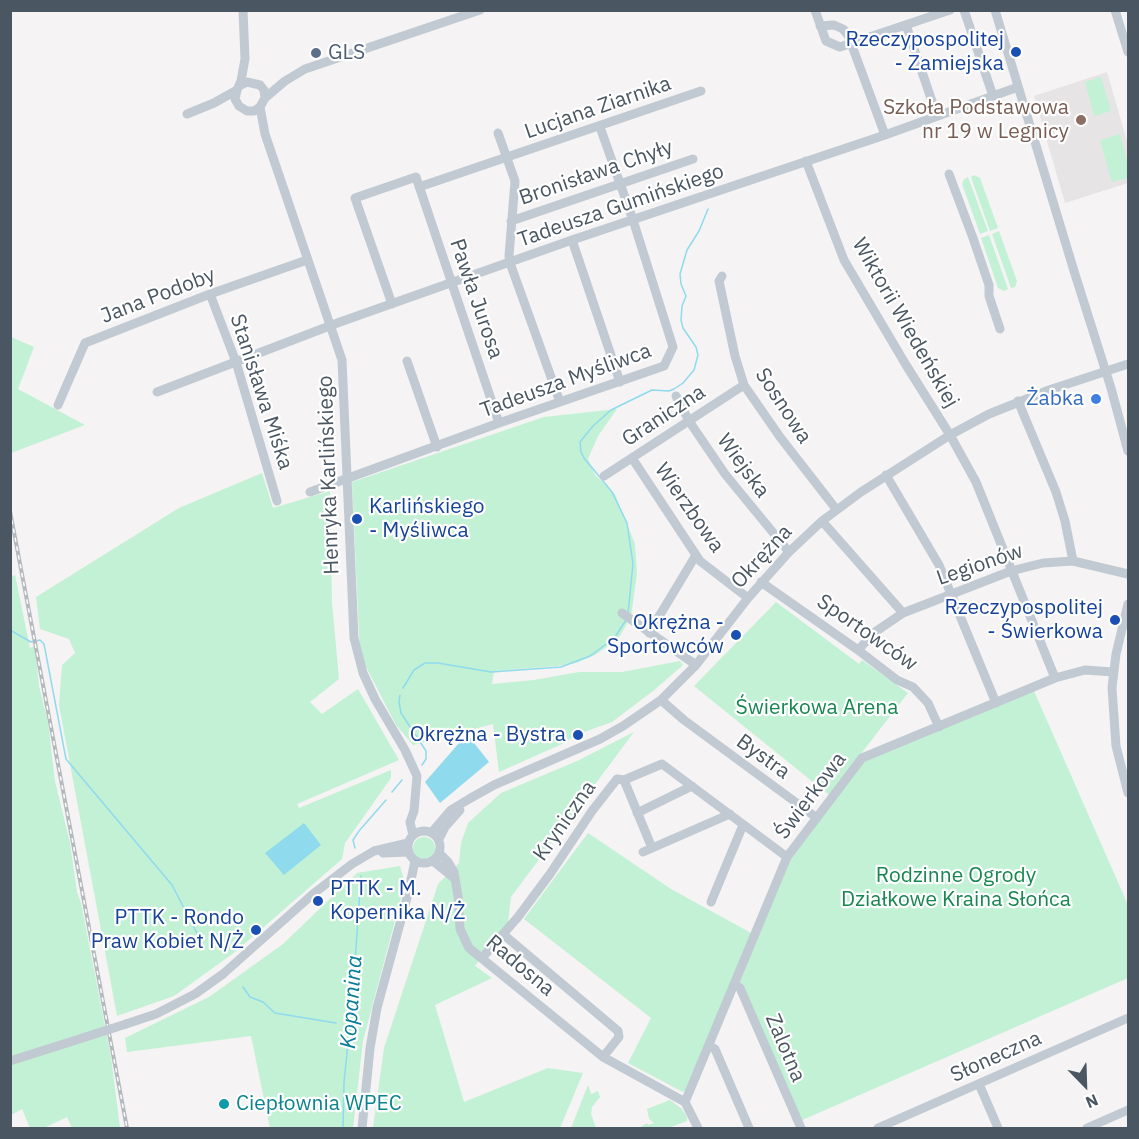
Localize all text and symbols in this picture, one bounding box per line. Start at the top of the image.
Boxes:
place label: Rzeczypospolitej - Zamiejska [846,27,1004,77]
place label: GLS [328,40,365,66]
marker: Rzeczypospolitej - Zamiejska [1009,45,1023,59]
marker: GLS [309,46,323,60]
street label: Lucjana Ziarnika [522,71,674,145]
place label: Szkoła Podstawowa nr 19 w Legnicy [883,95,1069,145]
marker: Szkoła Podstawowa nr 19 w Legnicy [1074,113,1088,127]
street label: Bronisława Chyły [516,135,676,211]
street label: Tadeusza Gumińskiego [515,159,727,253]
street label: Wiktorii Wiedeńskiej [846,234,964,412]
street label: Pawła Jurosa [444,236,508,362]
street label: Jana Podoby [97,263,219,329]
street label: Stanisława Miśka [224,311,298,473]
street label: Tadeusza Myśliwca [477,338,655,424]
street label: Sosnowa [749,364,817,448]
street label: Henryka Karlińskiego [313,375,345,575]
street label: Graniczna [618,380,710,452]
place label: Żabka [1026,386,1084,412]
marker: Żabka [1089,392,1103,406]
street label: Wiejska [711,429,775,503]
street label: Wierzbowa [649,458,729,558]
place label: Karlińskiego - Myśliwca [369,494,485,544]
marker: Karlińskiego - Myśliwca [350,512,364,526]
street label: Okrężna [726,520,798,594]
street label: Legionów [934,538,1026,592]
street label: Sportowców [812,589,922,677]
place label: Rzeczypospolitej - Świerkowa [945,595,1103,645]
place label: Okrężna - Sportowców [607,610,724,660]
marker: Rzeczypospolitej - Świerkowa [1108,613,1122,627]
marker: Okrężna - Sportowców [729,628,743,642]
park label: Świerkowa Arena [735,695,899,721]
place label: Okrężna - Bystra [410,722,566,748]
marker: Okrężna - Bystra [571,728,585,742]
street label: Bystra [731,729,795,785]
street label: Świerkowa [770,748,852,844]
street label: Kryniczna [528,776,602,866]
park label: Rodzinne Ogrody Działkowe Kraina Słońca [841,863,1071,913]
place label: PTTK - M. Kopernika N/Ż [330,876,465,926]
marker: PTTK - M. Kopernika N/Ż [311,894,325,908]
place label: PTTK - Rondo Praw Kobiet N/Ż [91,905,244,955]
marker: PTTK - Rondo Praw Kobiet N/Ż [249,923,263,937]
street label: Radosna [481,930,559,1002]
water label: Kopanina [336,954,368,1050]
street label: Zalotna [759,1010,811,1086]
street label: Słoneczna [947,1026,1045,1088]
north arrow [1055,1055,1115,1115]
text: N [1083,1090,1101,1113]
place label: Ciepłownia WPEC [236,1091,402,1117]
marker: Ciepłownia WPEC [217,1097,231,1111]

